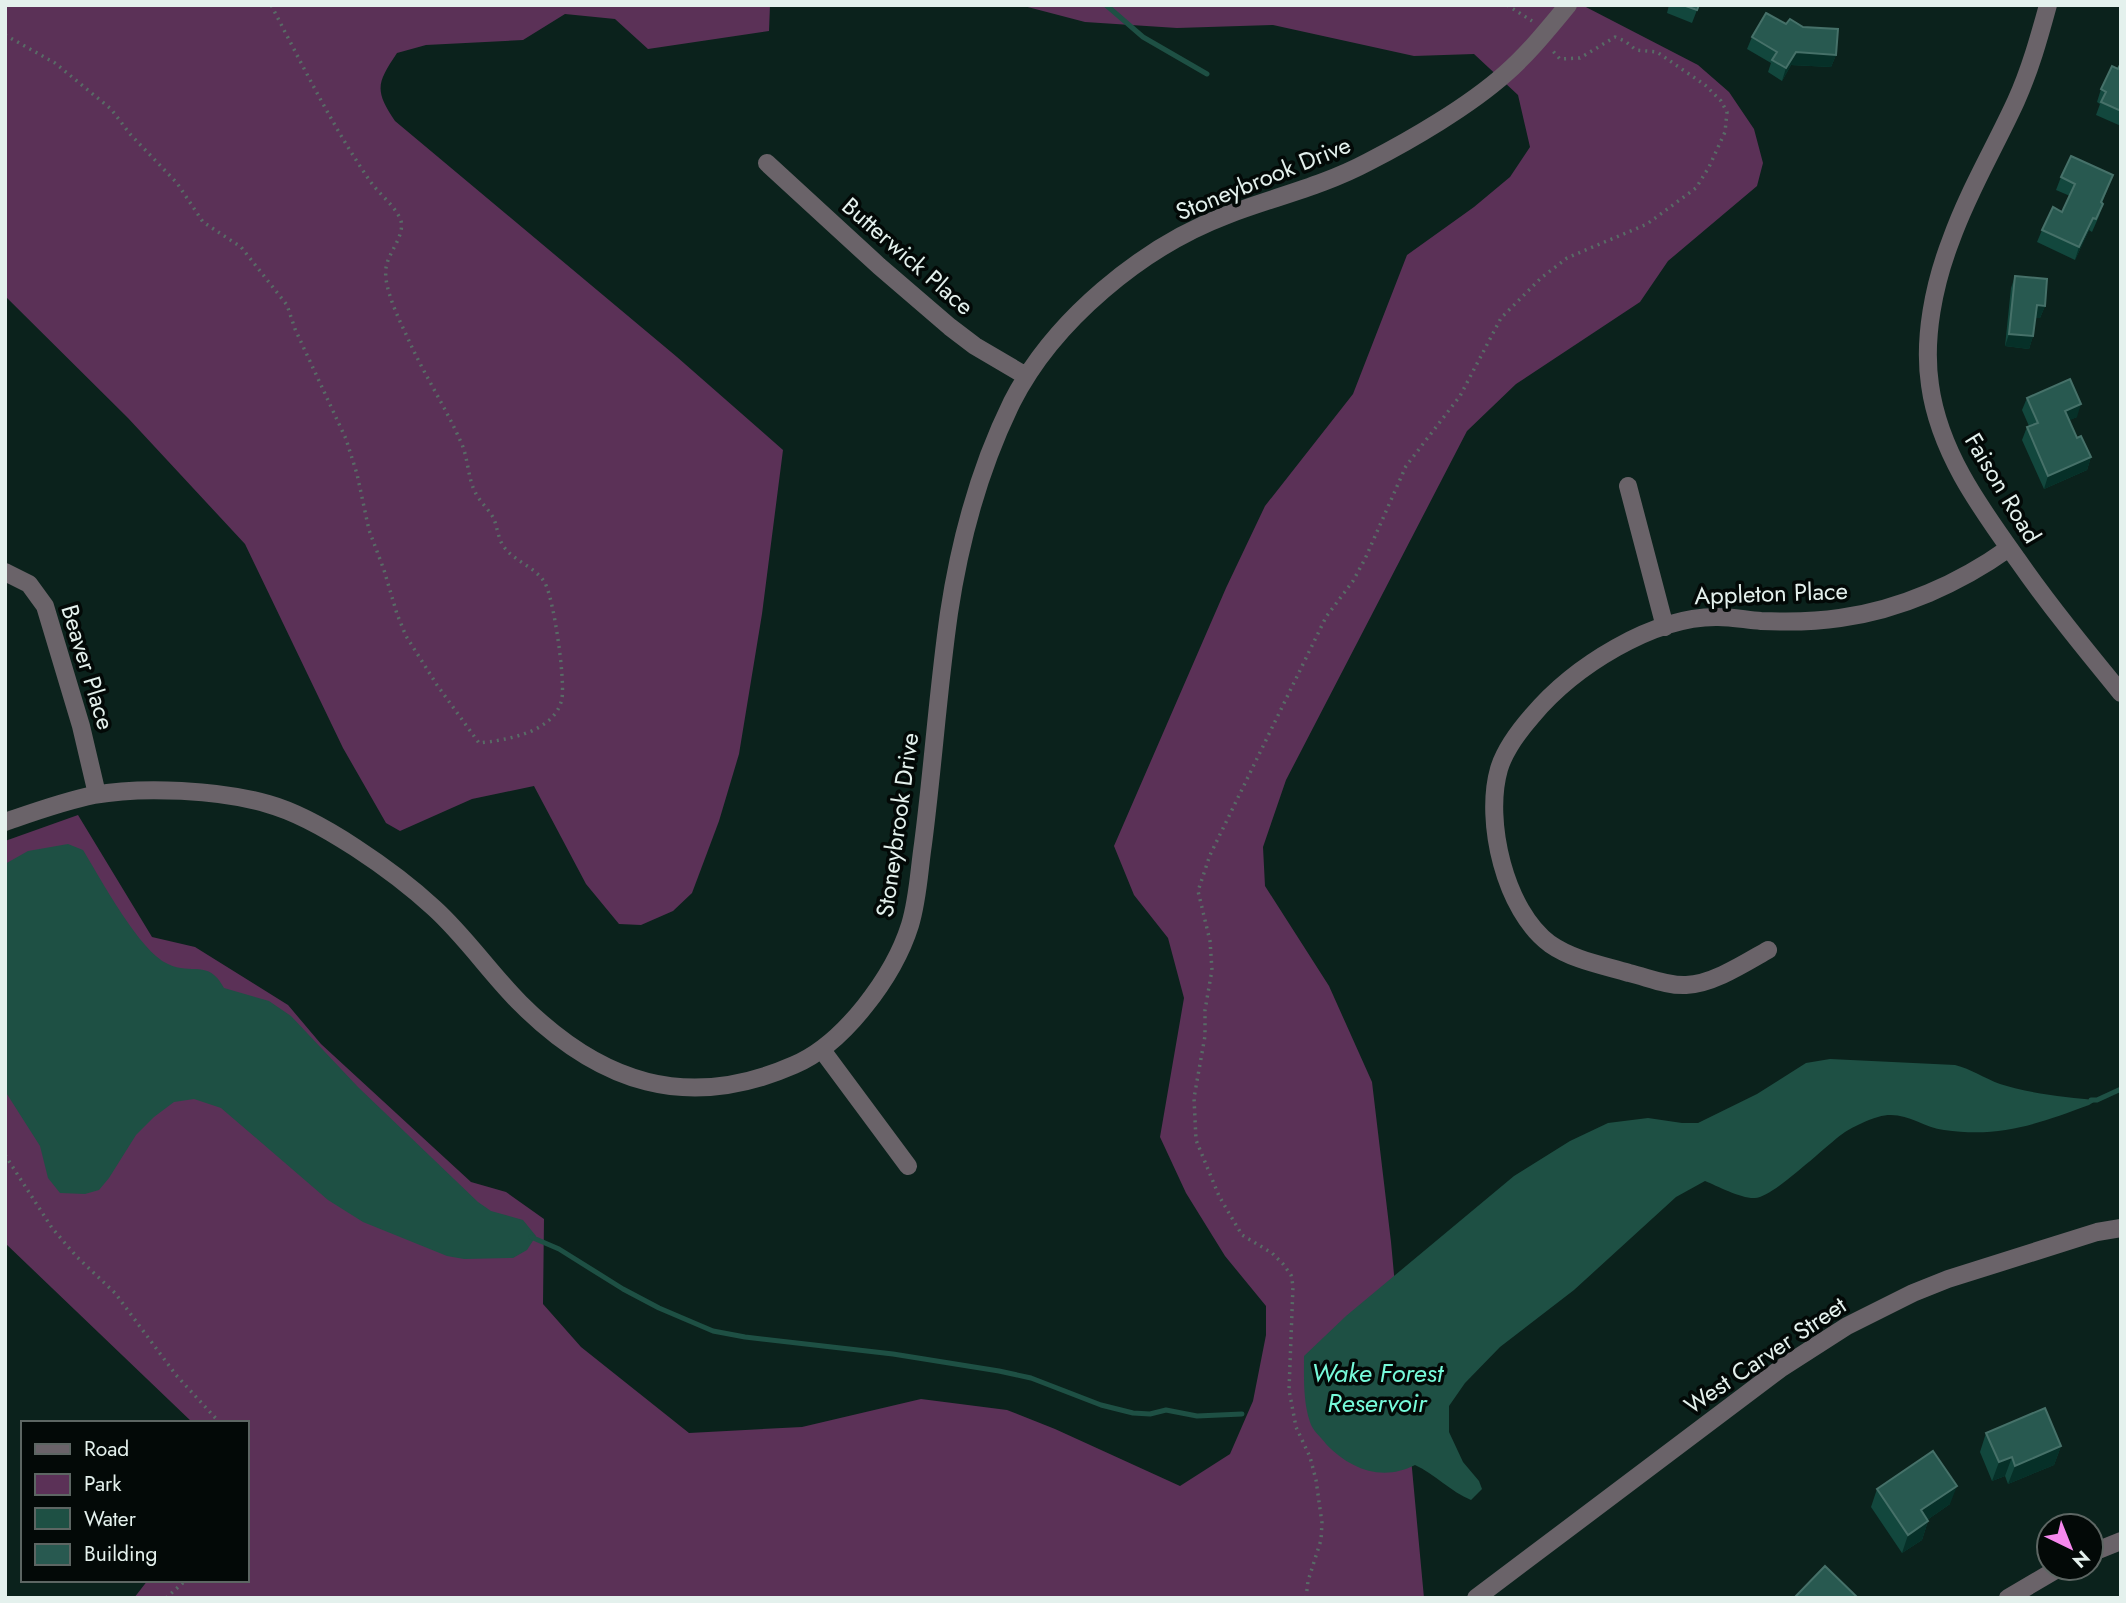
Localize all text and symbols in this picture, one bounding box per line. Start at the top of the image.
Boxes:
street label: Stoneybrook Drive [1170,127,1356,229]
street label: Butterwick Place [834,189,982,323]
street label: Faison Road [1956,426,2050,550]
street label: Appleton Place [1694,573,1848,613]
street label: Beaver Place [52,600,124,734]
street label: Stoneybrook Drive [867,730,927,920]
street label: West Carver Street [1677,1288,1853,1422]
water label: Wake Forest Reservoir [1311,1354,1445,1422]
legend [21,1421,248,1582]
text: Road [84,1434,129,1464]
text: Park [84,1469,122,1499]
text: Water [84,1504,137,1534]
north arrow [2035,1512,2105,1582]
text: Building [84,1539,157,1569]
text: N [2067,1544,2096,1574]

